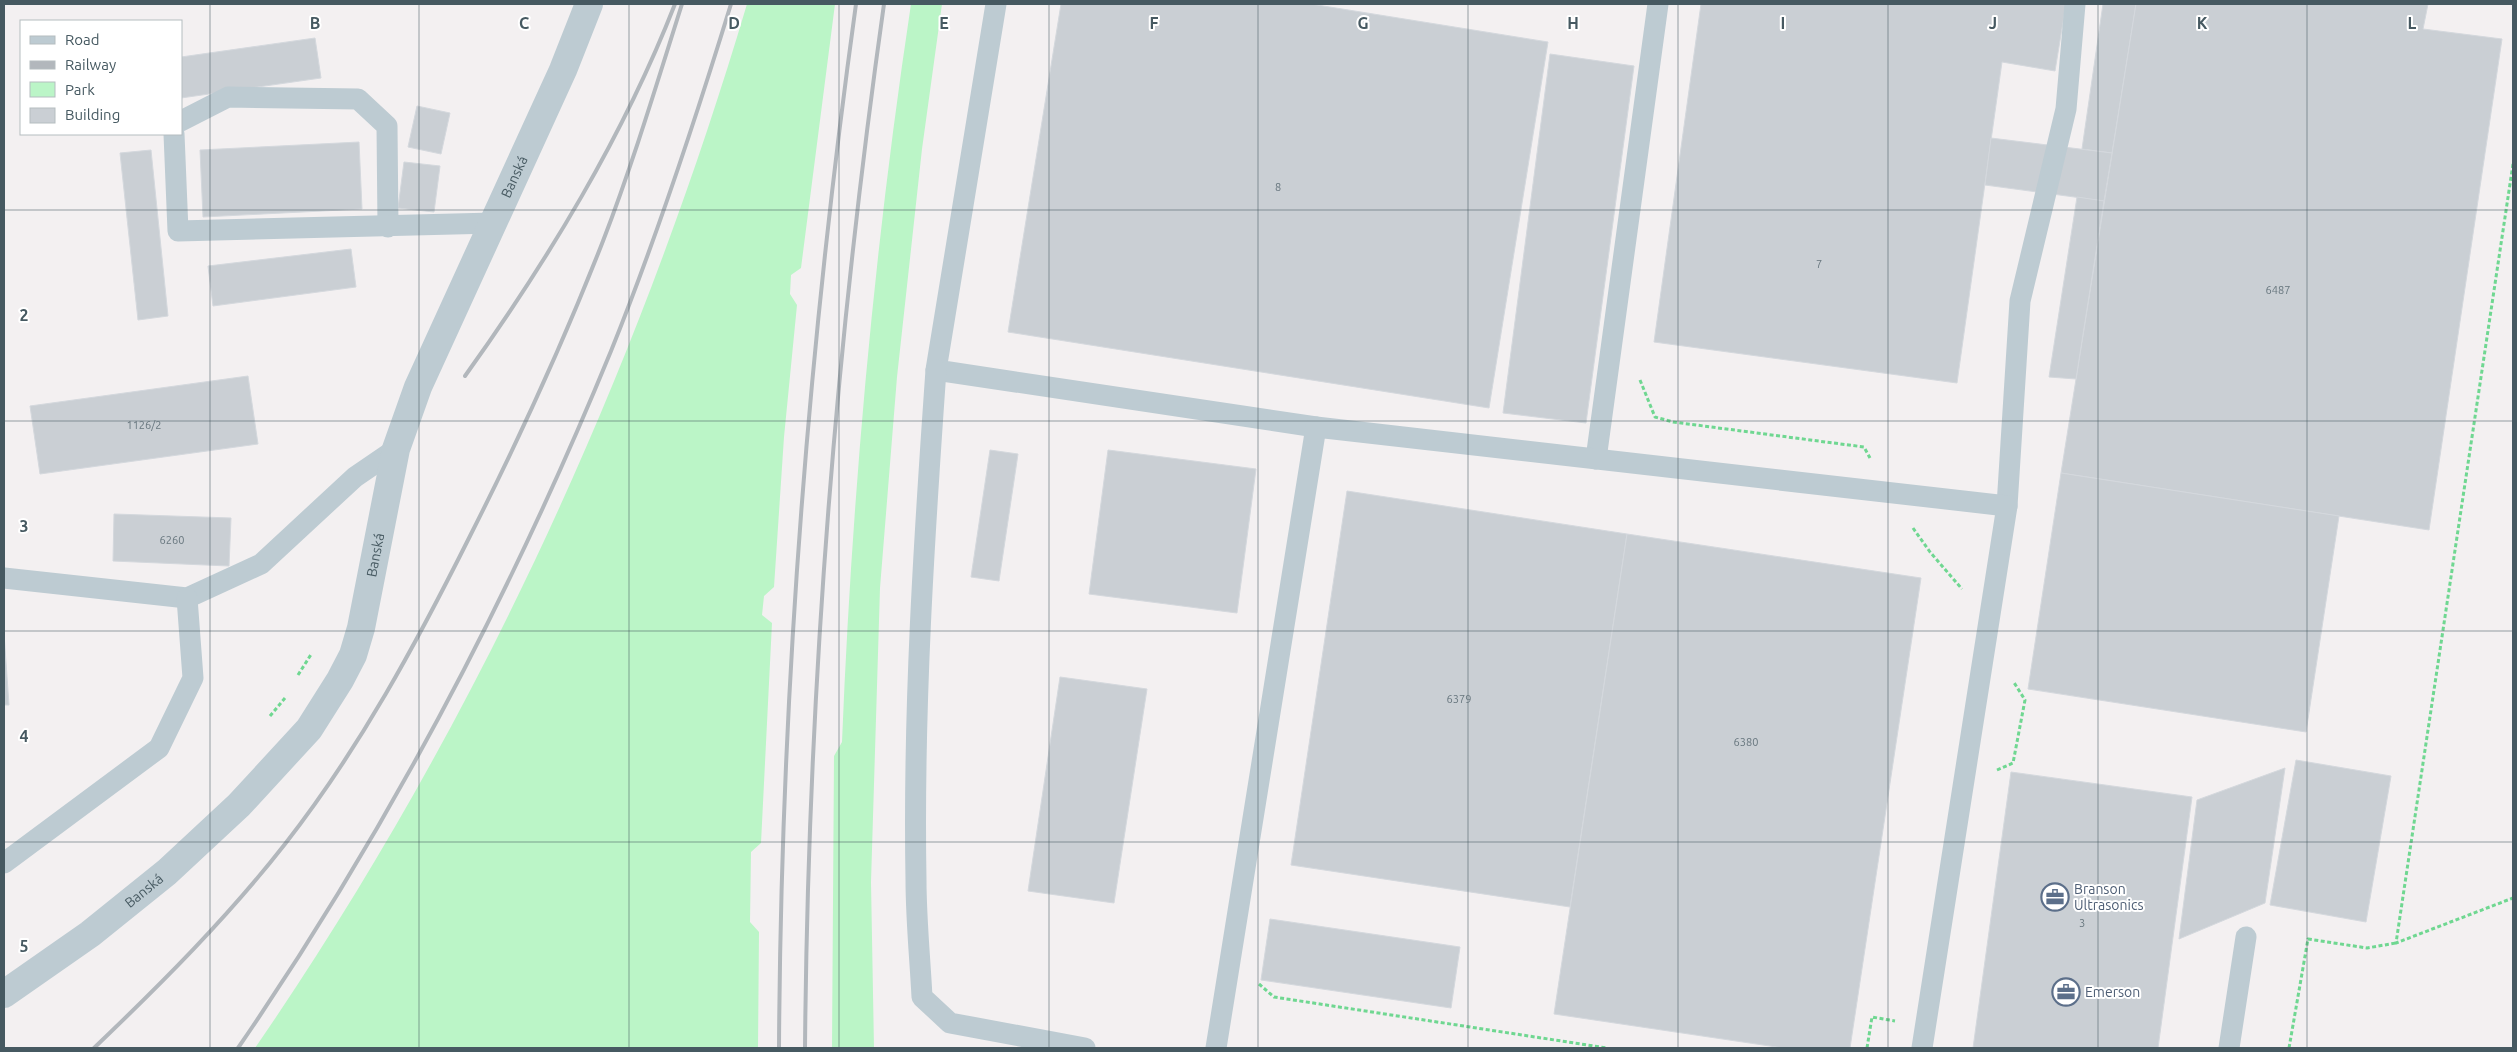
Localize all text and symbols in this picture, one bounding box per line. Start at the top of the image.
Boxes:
text: B [310,14,320,32]
text: C [519,14,529,32]
text: D [728,14,740,32]
text: E [939,14,949,32]
text: F [1150,14,1159,32]
text: G [1357,14,1369,32]
text: H [1567,14,1579,32]
text: I [1781,14,1785,32]
text: J [1989,14,1997,32]
text: K [2197,14,2208,32]
text: L [2408,14,2417,32]
legend [20,20,182,135]
text: Road [65,31,100,48]
text: Railway [65,56,116,73]
text: Park [65,81,95,98]
text: Building [65,106,120,123]
street label: Banská [498,153,531,200]
house number: 8 [1275,181,1281,193]
house number: 7 [1816,258,1822,270]
house number: 6487 [2266,284,2290,296]
text: 2 [19,306,29,324]
house number: 1126/2 [126,419,162,431]
text: 3 [19,517,29,535]
street label: Banská [363,532,387,578]
house number: 6260 [160,534,184,546]
house number: 6379 [1447,693,1471,705]
text: 4 [19,727,29,745]
house number: 6380 [1734,736,1758,748]
street label: Banská [122,870,166,911]
place label: Branson Ultrasonics [2074,881,2143,913]
office icon: Branson Ultrasonics [2040,882,2070,912]
house number: 3 [2079,917,2085,929]
text: 5 [19,937,29,955]
office icon: Emerson [2051,977,2081,1007]
place label: Emerson [2085,984,2140,1000]

